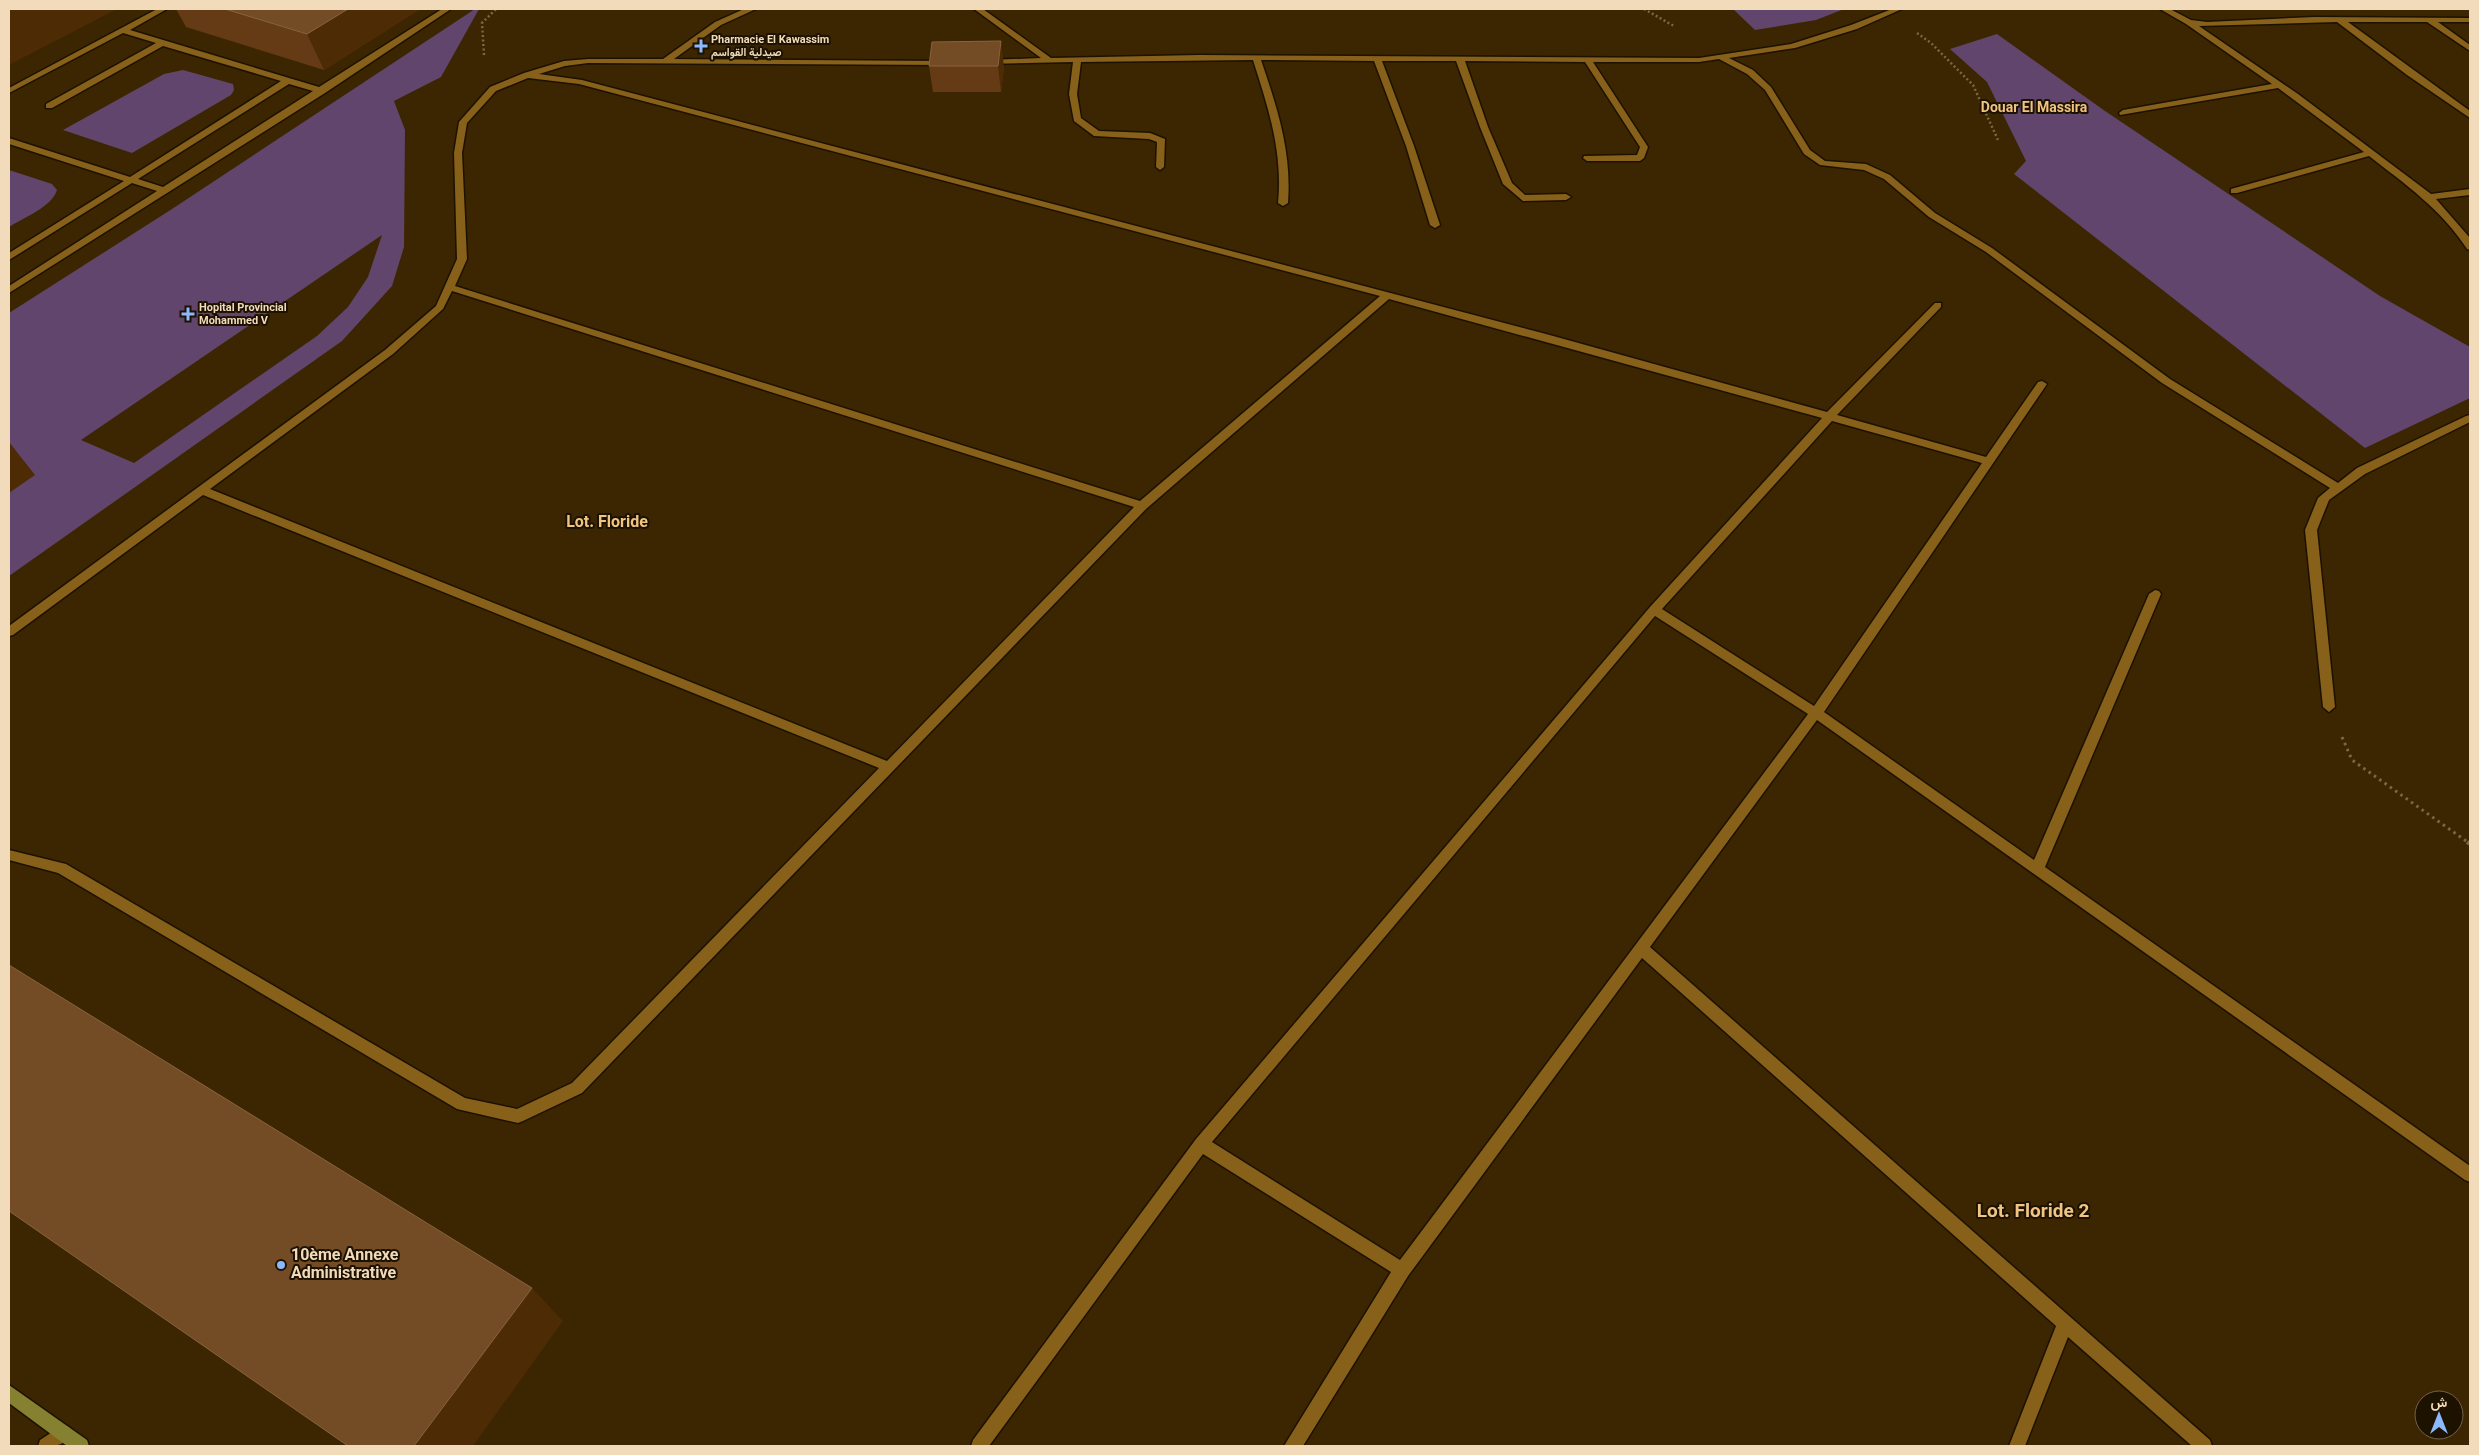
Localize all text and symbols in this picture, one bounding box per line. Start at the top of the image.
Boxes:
place label: Pharmacie El Kawassim صيدلية القواسم [711,32,829,62]
marker: Pharmacie El Kawassim صيدلية القواسم [695,40,707,52]
district label: Douar El Massira [1981,98,2088,120]
place label: Hopital Provincial Mohammed V [199,300,287,330]
marker: Hopital Provincial Mohammed V [181,307,195,321]
district label: Lot. Floride [566,511,648,536]
district label: Lot. Floride 2 [1977,1198,2089,1227]
place label: 10ème Annexe Administrative [291,1244,399,1287]
marker: 10ème Annexe Administrative [275,1259,287,1271]
north arrow [2414,1390,2464,1440]
text: ش [2431,1393,2448,1415]

